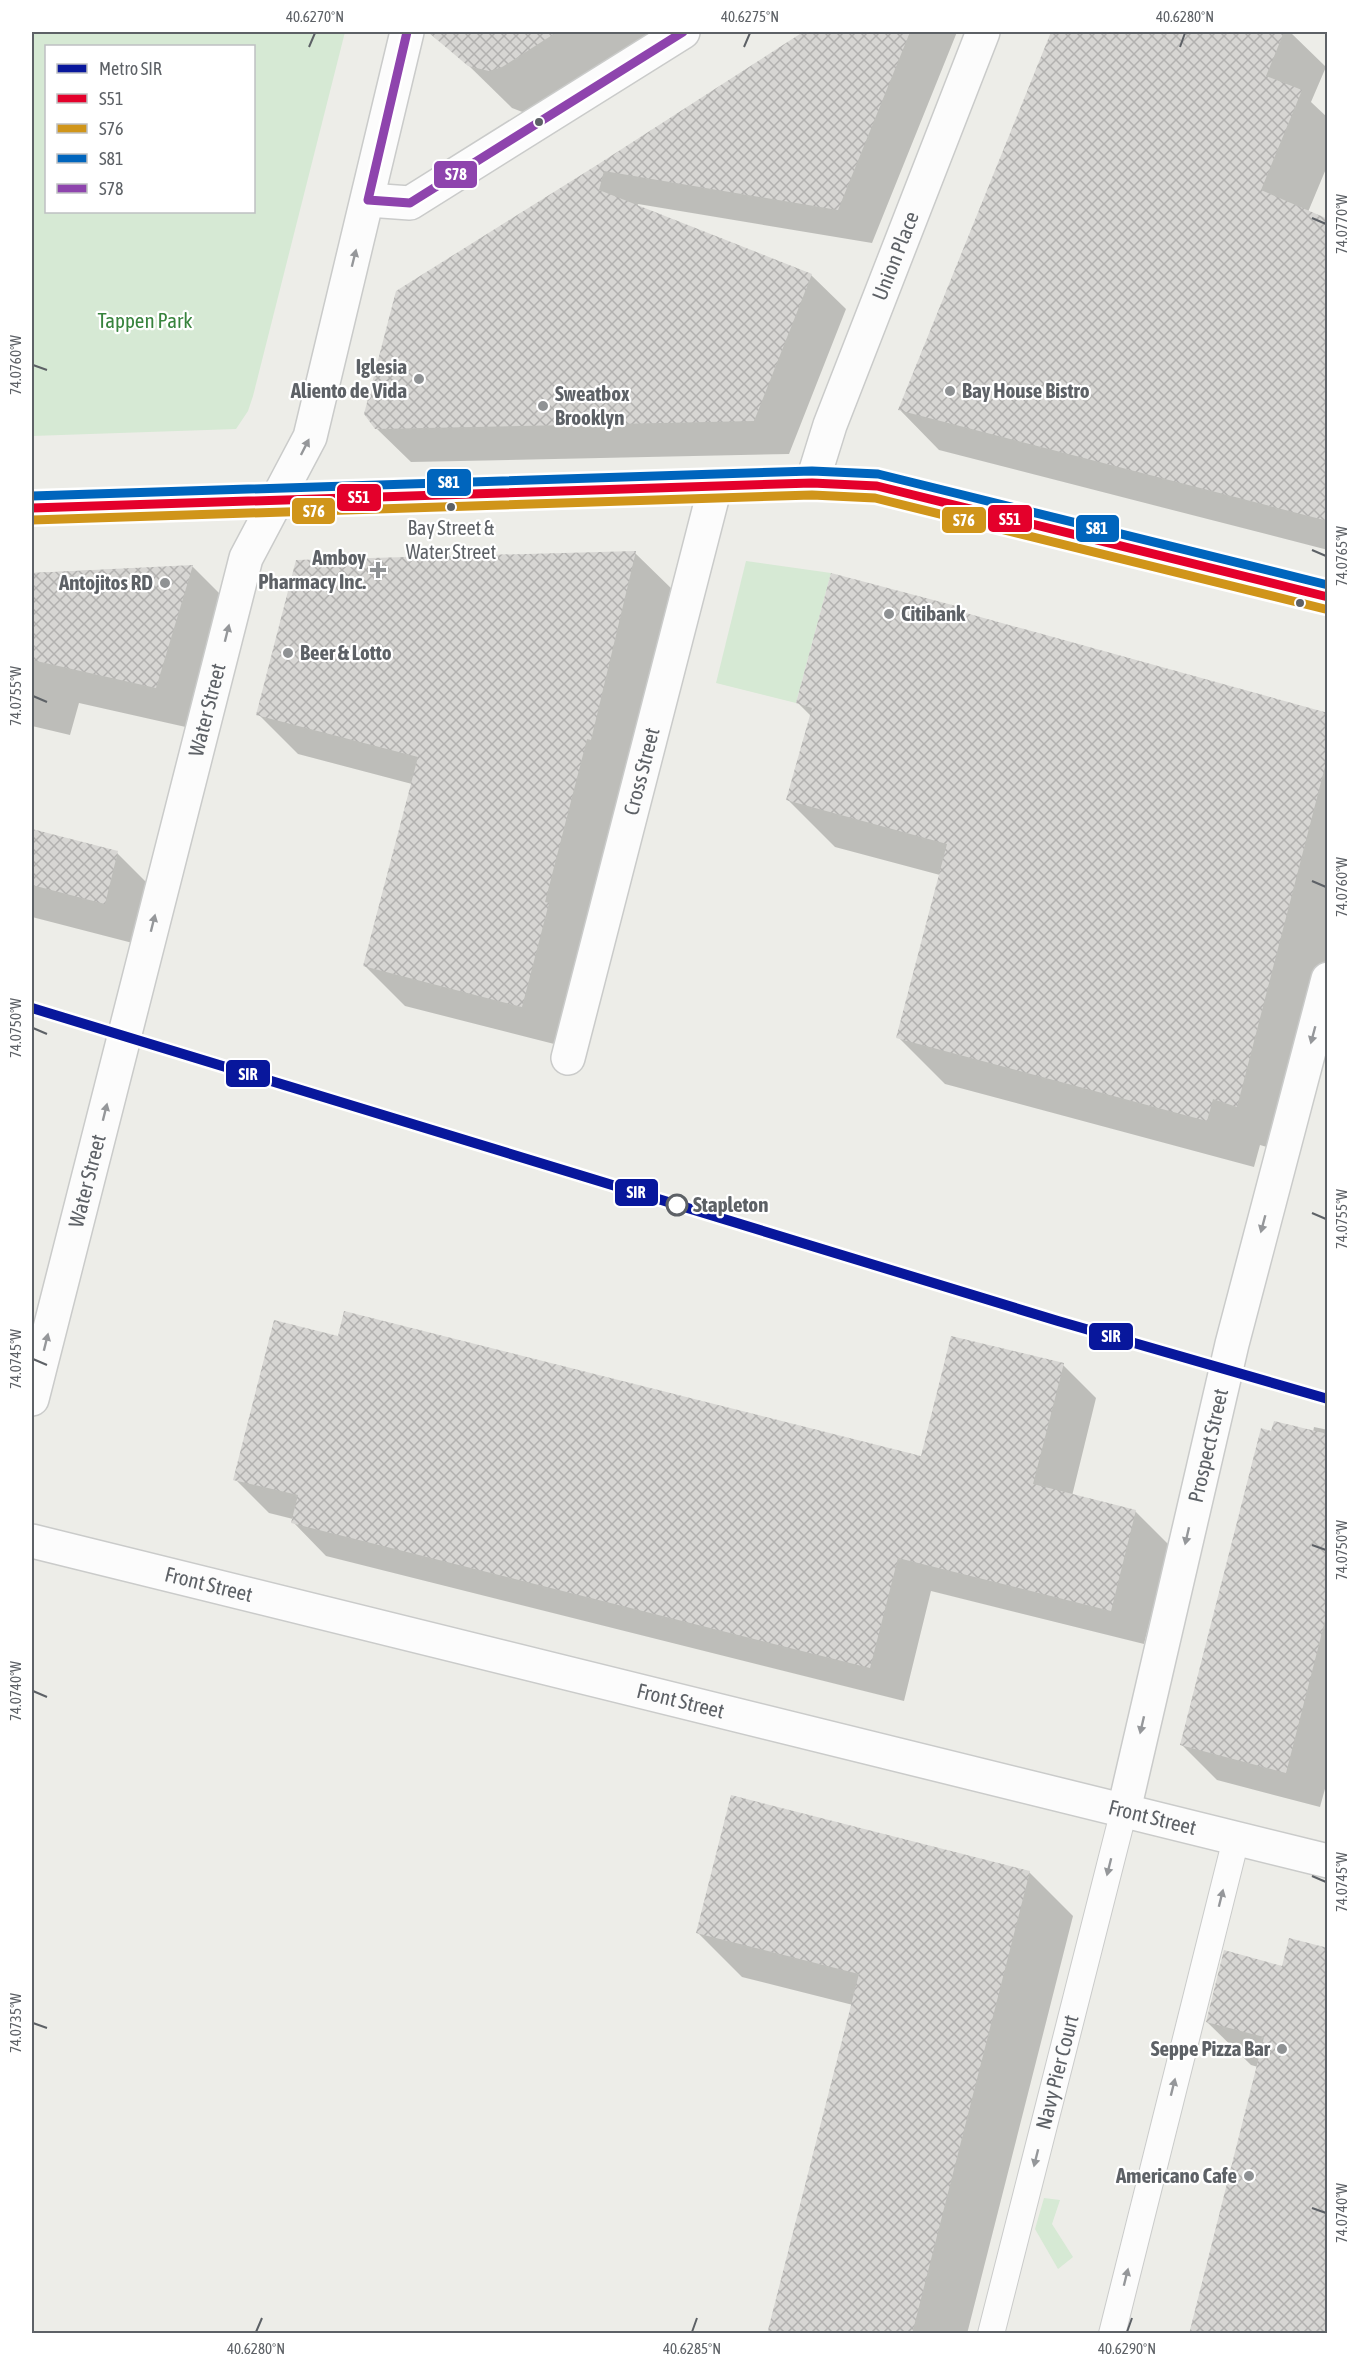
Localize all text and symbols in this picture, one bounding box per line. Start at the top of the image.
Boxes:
text: 40.6270°N [286,8,344,25]
text: 40.6275°N [721,8,779,25]
text: 40.6280°N [1156,8,1214,25]
legend [45,45,255,213]
text: Metro SIR [99,58,162,79]
text: S51 [99,88,123,109]
unlabelled marker [533,116,545,128]
text: S76 [99,118,123,139]
text: S81 [99,148,123,169]
line badge: S78 [433,160,478,189]
text: S78 [445,165,467,183]
text: S78 [99,178,123,199]
text: 74.0770°W [1333,194,1350,254]
street label: Union Place [867,208,923,304]
one-way arrow [350,249,359,267]
park label: Tappen Park [97,308,193,332]
text: 74.0760°W [7,335,24,395]
place label: Iglesia Aliento de Vida [290,354,407,402]
marker: Iglesia Aliento de Vida [412,372,426,386]
place label: Bay House Bistro [962,378,1090,402]
place label: Sweatbox Brooklyn [555,381,630,429]
marker: Bay House Bistro [943,384,957,398]
marker: Sweatbox Brooklyn [536,399,550,413]
one-way arrow [300,438,310,455]
line badge: S81 [426,468,472,497]
text: S81 [438,473,460,491]
line badge: S51 [336,483,382,512]
text: S51 [348,488,370,506]
line badge: S76 [291,497,336,525]
marker: Bay Street & Water Street [445,501,457,513]
text: S76 [303,502,325,520]
line badge: S51 [987,504,1033,533]
line badge: S76 [941,506,987,534]
text: S51 [999,510,1021,528]
text: S76 [953,511,975,529]
line badge: S81 [1075,514,1120,543]
place label: Bay Street & Water Street [406,516,496,563]
text: S81 [1086,519,1108,537]
text: 74.0765°W [1333,526,1350,586]
place label: Amboy Pharmacy Inc. [258,545,366,593]
marker: Amboy Pharmacy Inc. [371,563,385,577]
place label: Antojitos RD [58,570,153,594]
marker: Antojitos RD [158,576,172,590]
unlabelled marker [1294,597,1306,609]
place label: Citibank [901,601,966,625]
marker: Citibank [882,607,896,621]
one-way arrow [223,624,233,642]
place label: Beer & Lotto [300,640,392,664]
marker: Beer & Lotto [281,646,295,660]
street label: Water Street [183,661,230,759]
text: 74.0755°W [7,666,24,726]
street label: Cross Street [618,725,664,817]
text: 74.0760°W [1333,857,1350,917]
one-way arrow [149,914,159,933]
text: 74.0750°W [7,998,24,1058]
one-way arrow [1307,1026,1317,1044]
line badge: SIR [225,1059,271,1088]
text: SIR [239,1065,257,1083]
one-way arrow [100,1103,110,1122]
street label: Water Street [63,1132,110,1230]
line badge: SIR [614,1178,659,1207]
text: SIR [627,1183,645,1201]
text: 74.0755°W [1333,1189,1350,1249]
place label: Stapleton [693,1192,768,1216]
marker: Stapleton [666,1194,688,1216]
one-way arrow [1258,1215,1268,1233]
line badge: SIR [1088,1322,1134,1351]
text: SIR [1102,1327,1120,1345]
text: 74.0745°W [7,1329,24,1389]
one-way arrow [42,1333,51,1351]
street label: Prospect Street [1183,1386,1232,1505]
text: 74.0750°W [1333,1520,1350,1580]
one-way arrow [1181,1526,1191,1545]
street label: Front Street [163,1561,255,1606]
text: 74.0740°W [7,1661,24,1721]
street label: Front Street [634,1678,727,1723]
one-way arrow [1137,1716,1146,1735]
street label: Front Street [1106,1794,1199,1839]
text: 74.0745°W [1333,1852,1350,1912]
one-way arrow [1104,1858,1114,1876]
one-way arrow [1216,1889,1226,1907]
text: 74.0735°W [7,1993,24,2053]
street label: Navy Pier Court [1030,2012,1083,2132]
place label: Seppe Pizza Bar [1151,2036,1271,2060]
marker: Seppe Pizza Bar [1275,2042,1289,2056]
one-way arrow [1169,2078,1178,2096]
one-way arrow [1030,2148,1040,2167]
place label: Americano Cafe [1115,2163,1237,2187]
marker: Americano Cafe [1242,2169,1256,2183]
text: 74.0740°W [1333,2183,1350,2243]
one-way arrow [1122,2268,1132,2286]
text: 40.6280°N [227,2340,285,2357]
text: 40.6285°N [663,2340,721,2357]
text: 40.6290°N [1098,2340,1156,2357]

